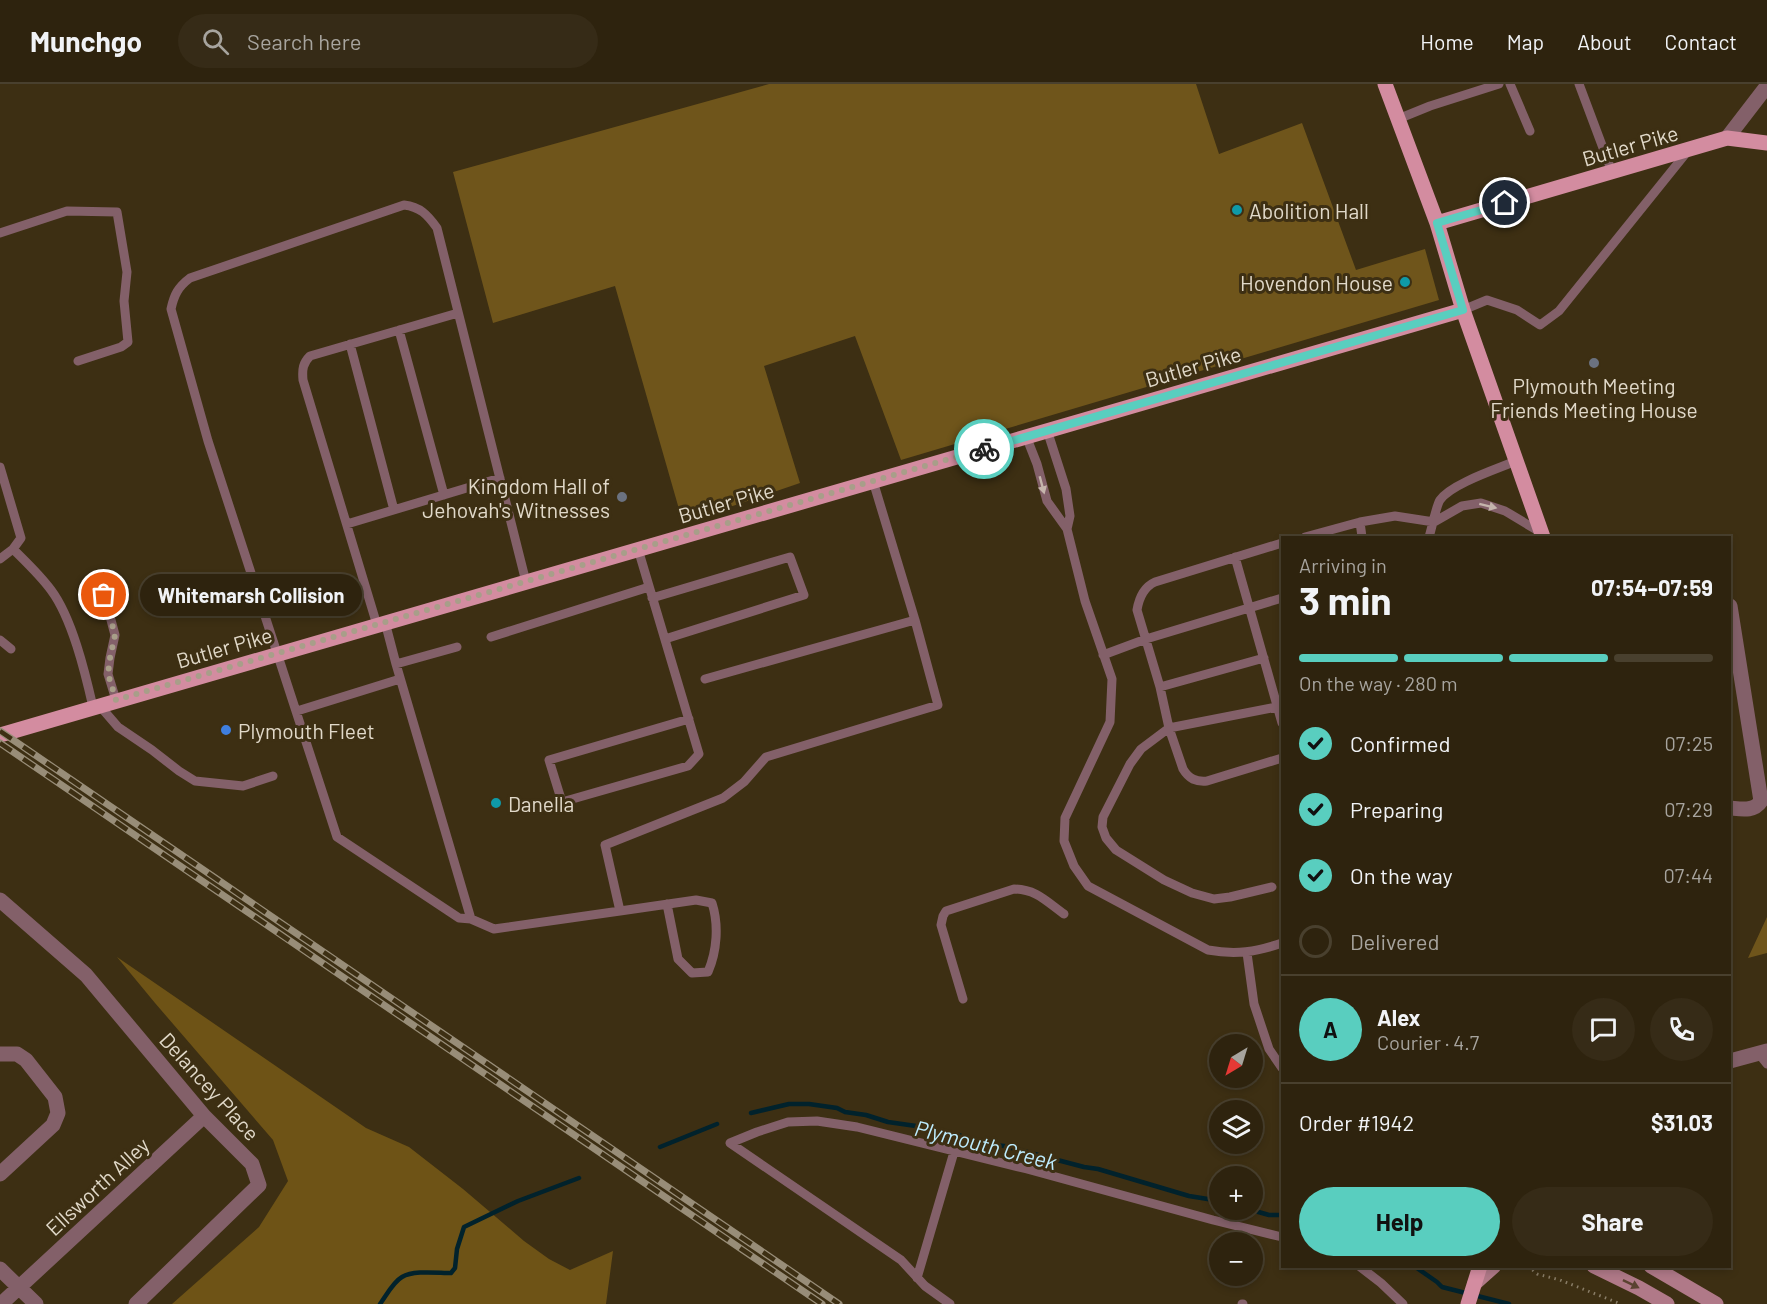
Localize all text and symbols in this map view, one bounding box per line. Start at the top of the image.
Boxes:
search box [178,14,598,68]
text: Munchgo [30,24,142,58]
icon: search [199,25,232,58]
text: Search here [247,28,361,54]
text: Home [1420,29,1474,54]
text: Map [1507,29,1544,54]
text: About [1577,29,1632,54]
text: Contact [1665,29,1737,54]
street label: Butler Pike [1579,119,1681,171]
pin [1479,177,1530,228]
icon: home [1488,186,1521,219]
place label: Abolition Hall [1249,198,1369,223]
marker: Abolition Hall [1230,203,1244,217]
place label: Hovendon House [1240,270,1393,295]
marker: Hovendon House [1398,275,1412,289]
street label: Butler Pike [1142,340,1244,392]
marker: Plymouth Meeting Friends Meeting House [1587,356,1601,370]
place label: Plymouth Meeting Friends Meeting House [1490,373,1698,422]
courier [954,419,1014,479]
icon: bike [968,433,1001,466]
place label: Kingdom Hall of Jehovah's Witnesses [422,473,610,522]
street label: Butler Pike [675,476,777,528]
one-way arrow [1038,476,1048,494]
marker: Kingdom Hall of Jehovah's Witnesses [615,490,629,504]
one-way arrow [1479,501,1497,511]
text: Arriving in [1299,553,1387,577]
pin [78,569,129,620]
callout: Whitemarsh Collision [140,574,362,616]
text: 07:54–07:59 [1591,574,1713,600]
text: 3 min [1299,576,1392,623]
icon: bag [87,578,120,611]
text: Whitemarsh Collision [157,583,345,607]
street label: Butler Pike [173,621,275,673]
text: On the way · 280 m [1299,671,1458,695]
place label: Plymouth Fleet [238,718,375,743]
marker: Plymouth Fleet [219,723,233,737]
icon: check [1299,727,1332,760]
text: Confirmed [1350,730,1450,756]
text: 07:25 [1664,731,1713,755]
place label: Danella [508,791,574,816]
icon: check [1299,793,1332,826]
marker: Danella [489,796,503,810]
text: Preparing [1350,796,1443,822]
text: 07:29 [1664,797,1713,821]
icon: check [1299,859,1332,892]
text: On the way [1350,862,1453,888]
text: 07:44 [1663,863,1713,887]
text: Delivered [1350,928,1439,954]
button: chat [1572,998,1635,1061]
button: phone [1650,998,1713,1061]
text: Alex [1377,1004,1420,1030]
text: A [1323,1016,1338,1042]
street label: Delancey Place [155,1027,265,1145]
text: Courier · 4.7 [1377,1030,1479,1054]
north arrow [1209,1034,1263,1088]
map controls [1209,1034,1263,1286]
button: layers [1209,1100,1263,1154]
text: Order #1942 [1299,1109,1414,1135]
text: $31.03 [1651,1109,1713,1135]
water label: Plymouth Creek [912,1114,1060,1174]
street label: Ellsworth Alley [40,1132,154,1240]
button: + [1209,1166,1263,1220]
button: Help [1299,1187,1500,1256]
button: Share [1512,1187,1713,1256]
button: − [1209,1232,1263,1286]
one-way arrow [1622,1279,1639,1289]

